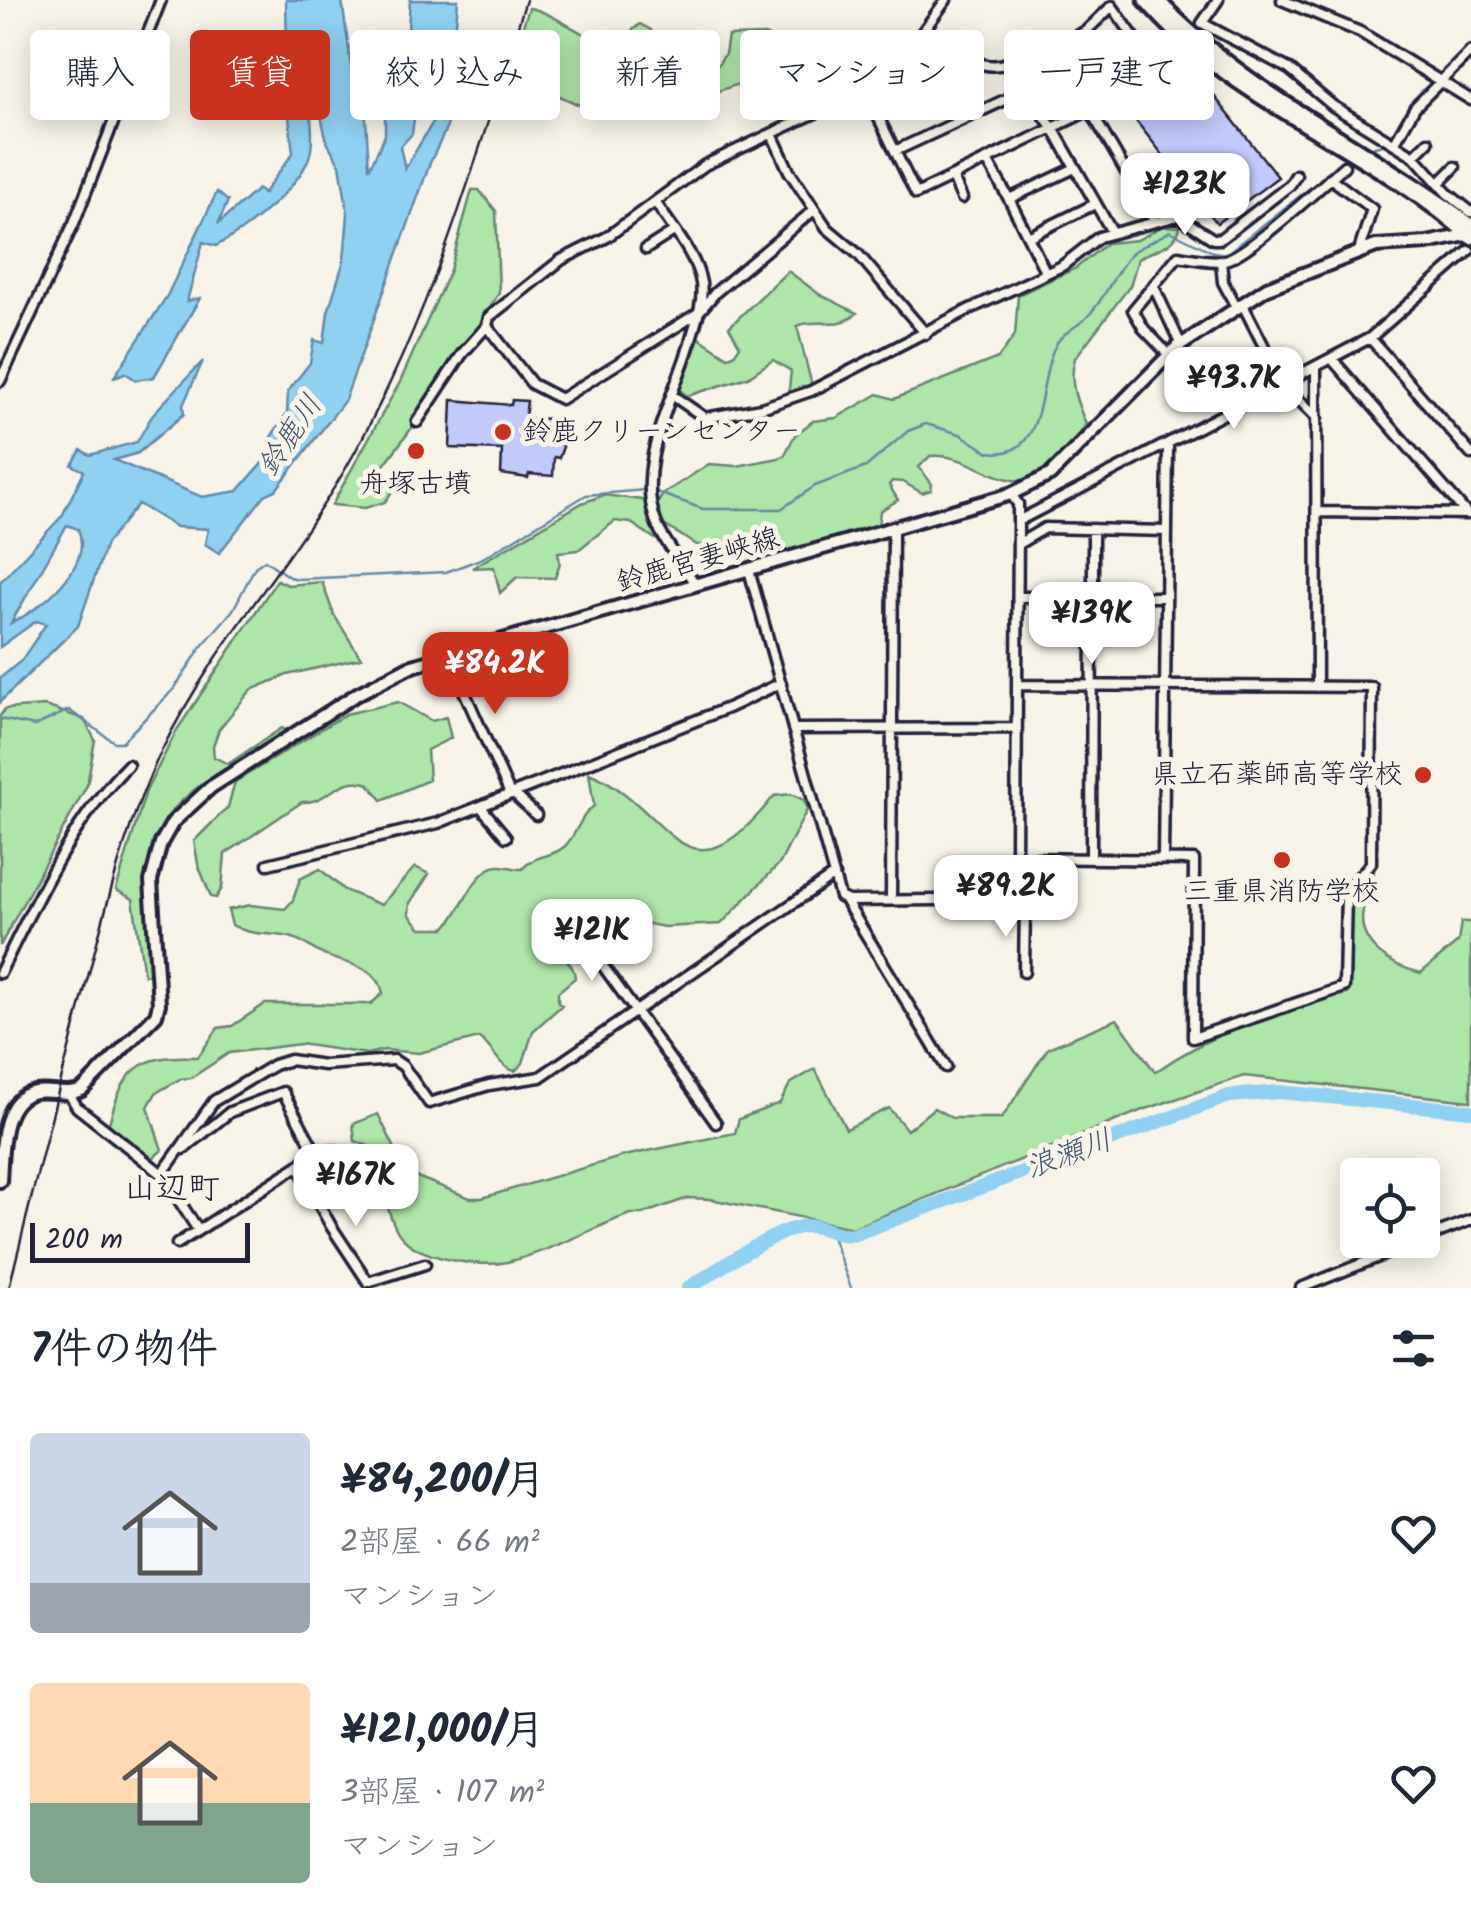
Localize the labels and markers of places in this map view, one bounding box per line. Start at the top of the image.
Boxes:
pin: ¥123K [1115,153,1255,238]
pin: ¥93.7K [1153,347,1315,432]
place label: 鈴鹿クリーンセンター [523,410,801,455]
marker: 鈴鹿クリーンセンター [492,421,514,443]
marker: 舟塚古墳 [405,440,427,462]
place label: 舟塚古墳 [360,462,472,507]
pin: ¥139K [1022,582,1162,667]
pin: ¥84.2K [414,632,576,717]
place label: 県立石薬師高等学校 [1151,753,1403,798]
marker: 県立石薬師高等学校 [1412,764,1434,786]
marker: 三重県消防学校 [1271,849,1293,871]
pin: ¥89.2K [925,855,1087,940]
place label: 三重県消防学校 [1184,870,1380,915]
pin: ¥121K [522,899,662,984]
pin: ¥167K [286,1144,426,1229]

